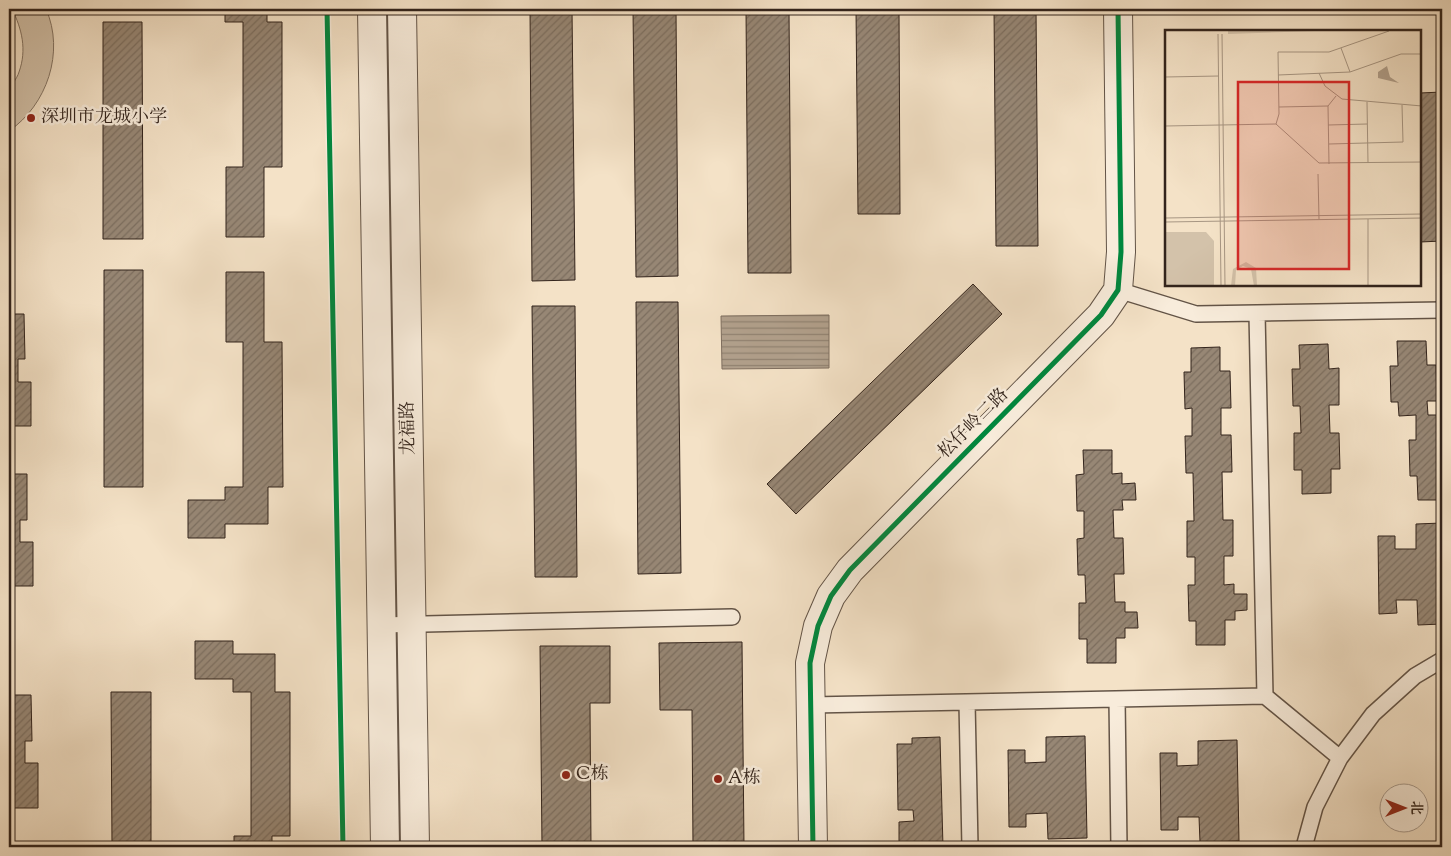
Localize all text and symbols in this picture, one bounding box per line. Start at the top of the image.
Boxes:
inset map [1165,30,1421,286]
place label: 深圳市龙城小学 [41,105,167,131]
marker: 深圳市龙城小学 [25,112,37,124]
street label: 松仔岭二路 [933,383,1015,465]
street label: 龙福路 [396,401,422,455]
place label: C栋 [576,762,609,788]
place label: A栋 [728,766,761,792]
marker: C栋 [560,769,572,781]
marker: A栋 [712,773,724,785]
north arrow [1378,784,1428,834]
text: 北 [1405,801,1425,815]

